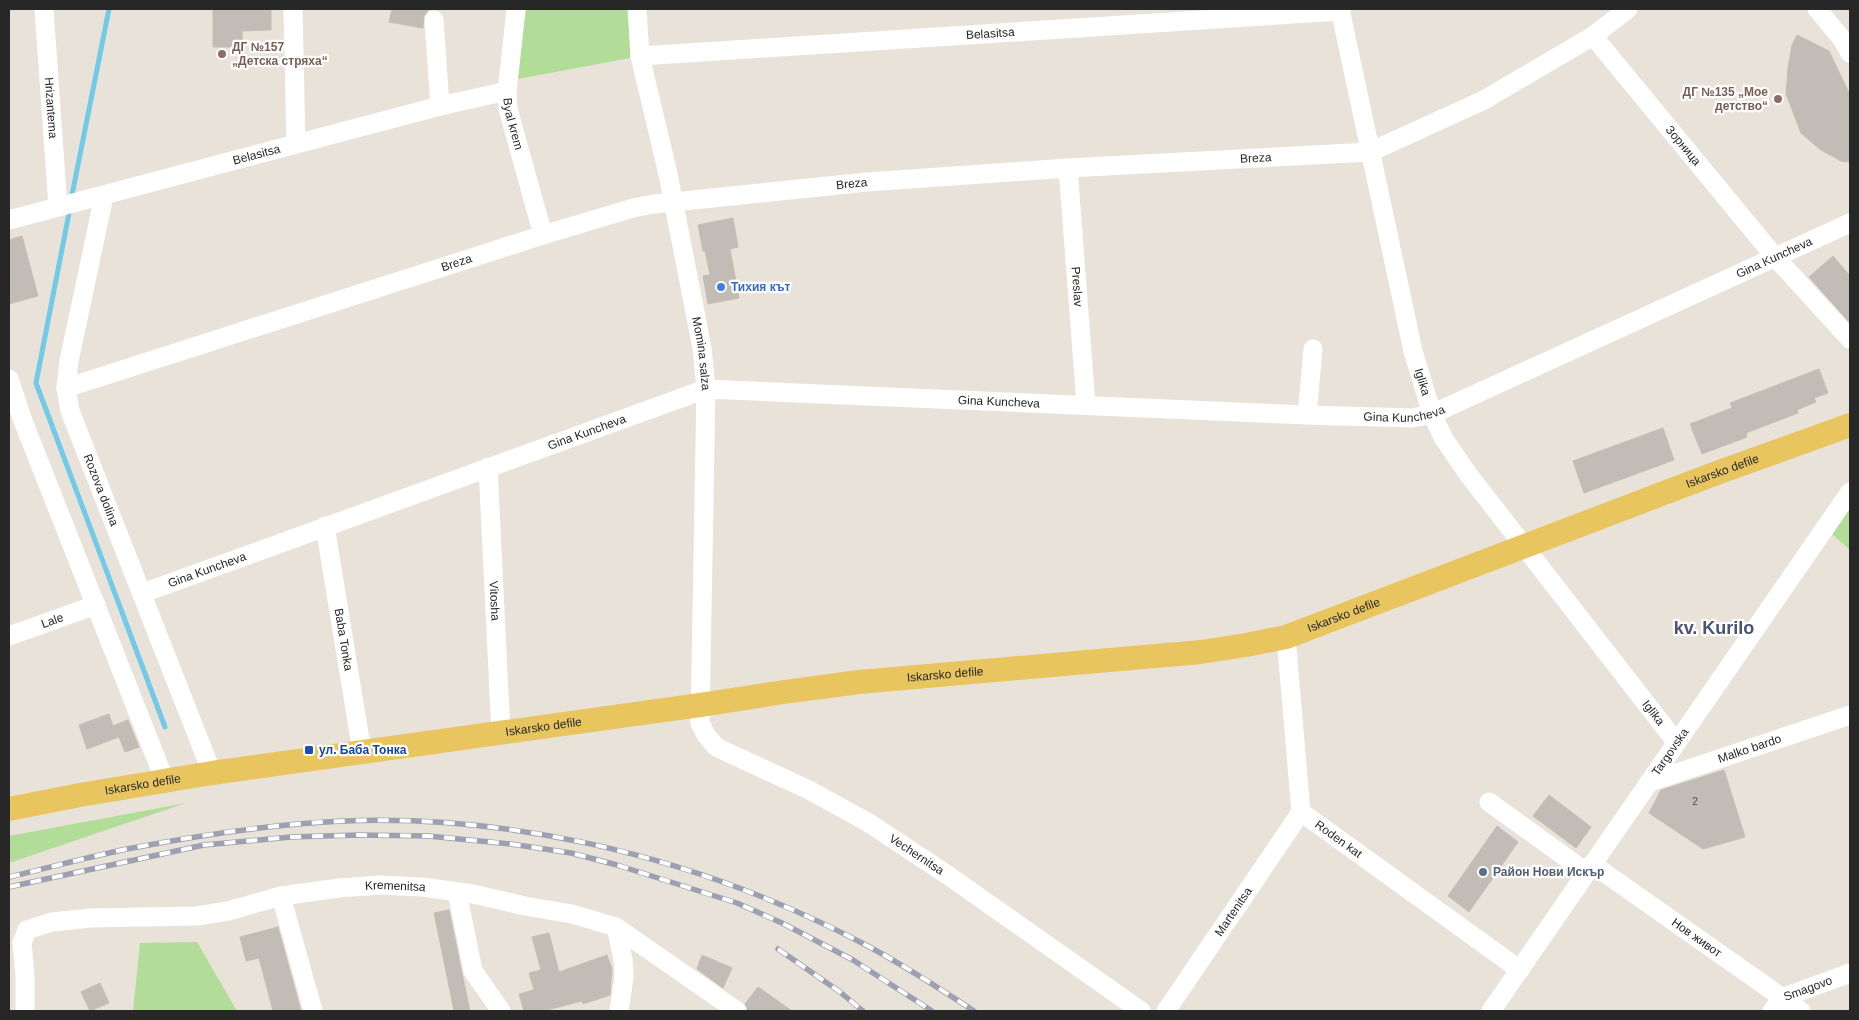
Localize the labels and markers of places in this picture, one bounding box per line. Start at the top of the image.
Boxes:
place label: ДГ №157 „Детска стряха“ [232,40,328,68]
marker: ДГ №157 „Детска стряха“ [216,48,228,60]
place label: ДГ №135 „Мое детство“ [1683,85,1768,113]
marker: ДГ №135 „Мое детство“ [1772,93,1784,105]
place label: Тихия кът [731,280,790,294]
marker: Тихия кът [715,281,727,293]
place label: ул. Баба Тонка [319,743,407,757]
marker: ул. Баба Тонка [303,744,315,756]
place label: Район Нови Искър [1493,865,1604,879]
marker: Район Нови Искър [1477,866,1489,878]

